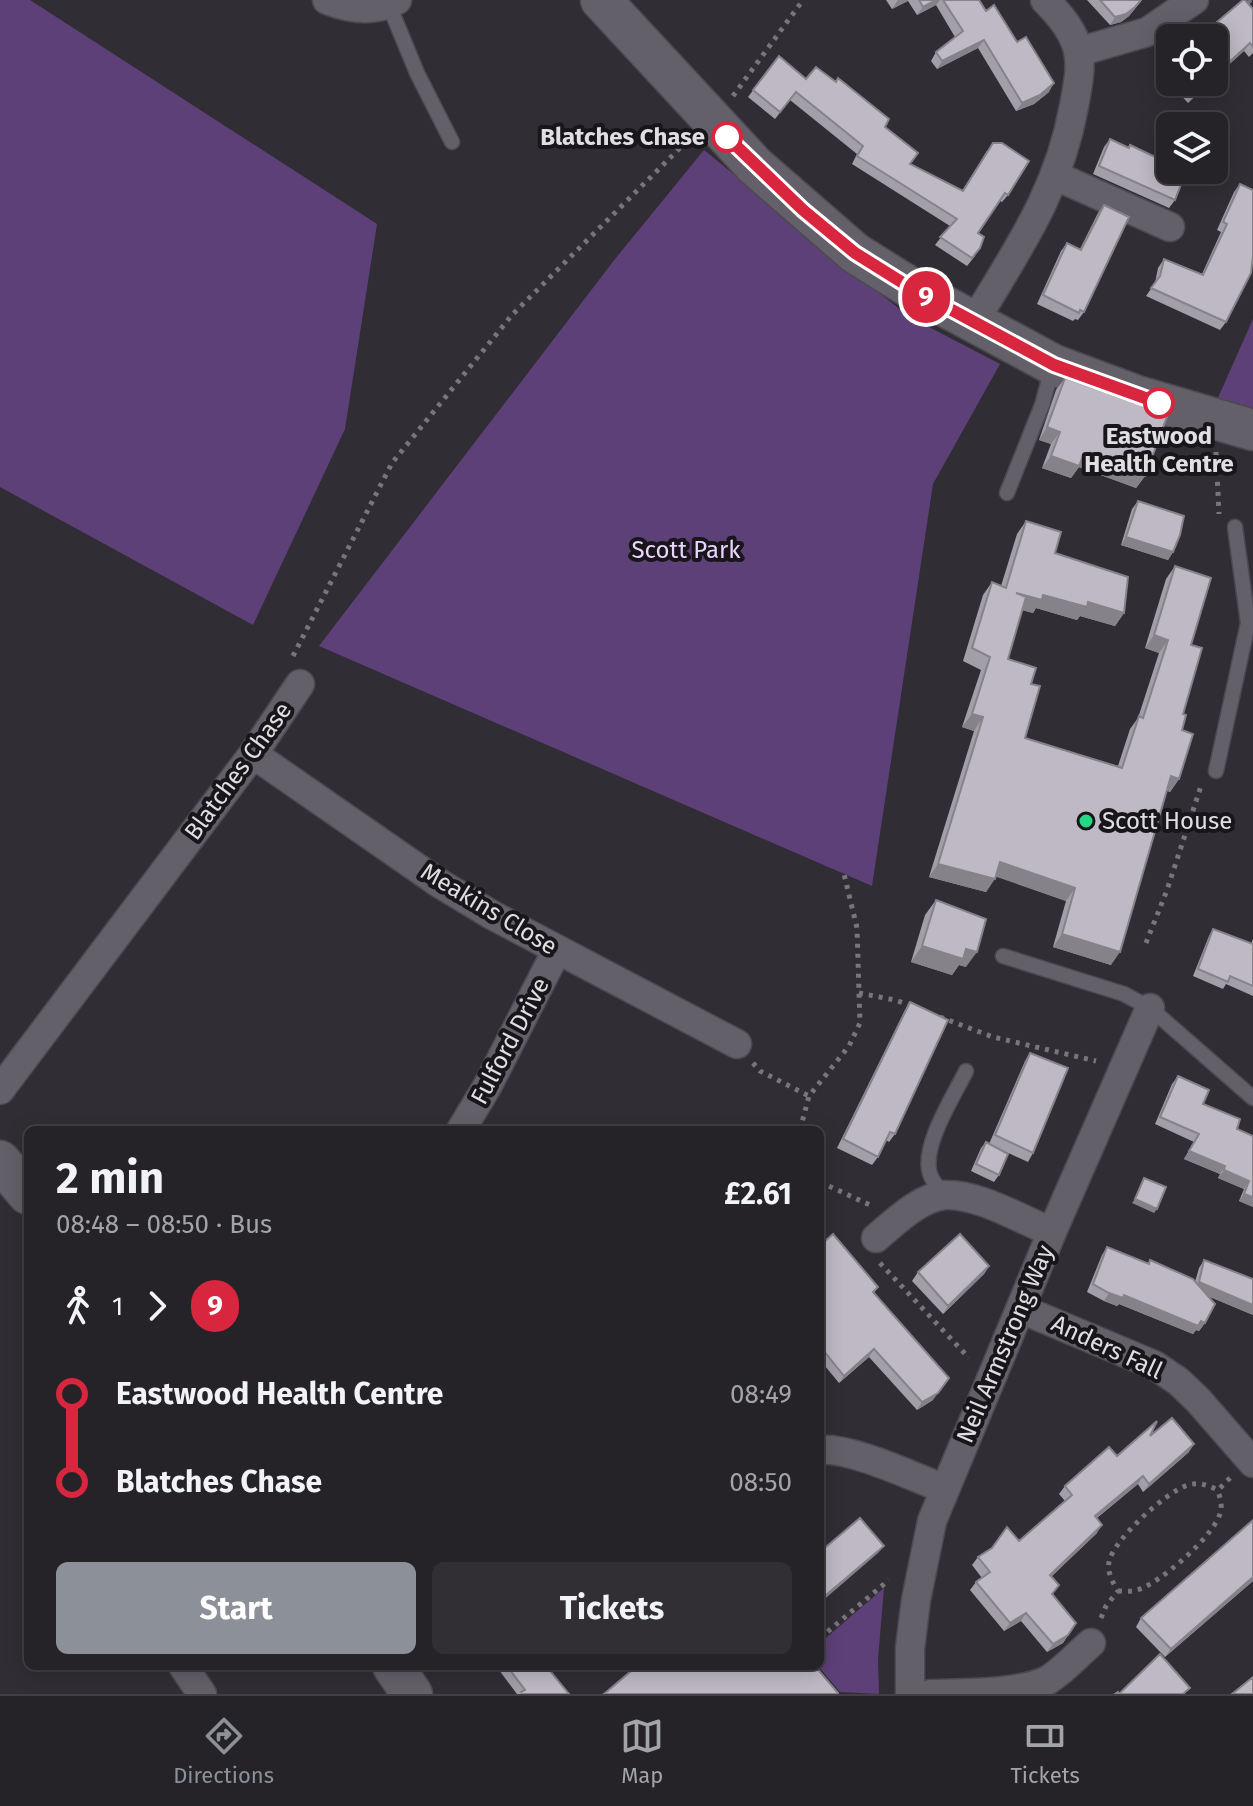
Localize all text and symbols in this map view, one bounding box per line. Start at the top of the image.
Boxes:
map controls [1156,24,1228,184]
button: locate [1156,24,1228,96]
button: layers [1156,112,1228,184]
marker: Blatches Chase [712,122,742,152]
place label: Blatches Chase [540,123,705,151]
line badge: 9 [900,271,952,323]
text: 9 [918,280,934,313]
marker: Eastwood Health Centre [1144,388,1174,418]
place label: Eastwood Health Centre [1084,422,1234,478]
park label: Scott Park [631,536,741,564]
street label: Blatches Chase [179,697,297,845]
place label: Scott House [1102,807,1232,835]
marker: Scott House [1077,812,1095,830]
street label: Meakins Close [416,857,562,961]
street label: Fulford Drive [465,973,555,1109]
text: 2 min [56,1152,164,1205]
text: £2.61 [724,1176,792,1212]
text: 08:48 – 08:50 · Bus [56,1209,272,1240]
street label: Neil Armstrong Way [951,1241,1059,1447]
icon: walk [56,1284,100,1328]
icon: forward [135,1284,179,1328]
text: 9 [207,1289,223,1322]
text: 1 [112,1291,123,1322]
street label: Anders Fall [1047,1309,1167,1385]
text: Eastwood Health Centre [116,1376,443,1412]
text: 08:49 [730,1379,792,1410]
text: Blatches Chase [116,1464,322,1500]
text: 08:50 [729,1467,792,1498]
button: Start [56,1562,416,1654]
button: Tickets [432,1562,792,1654]
tab: Directions [173,1714,274,1789]
tab: Map [620,1714,664,1789]
tab: Tickets [1011,1714,1080,1789]

